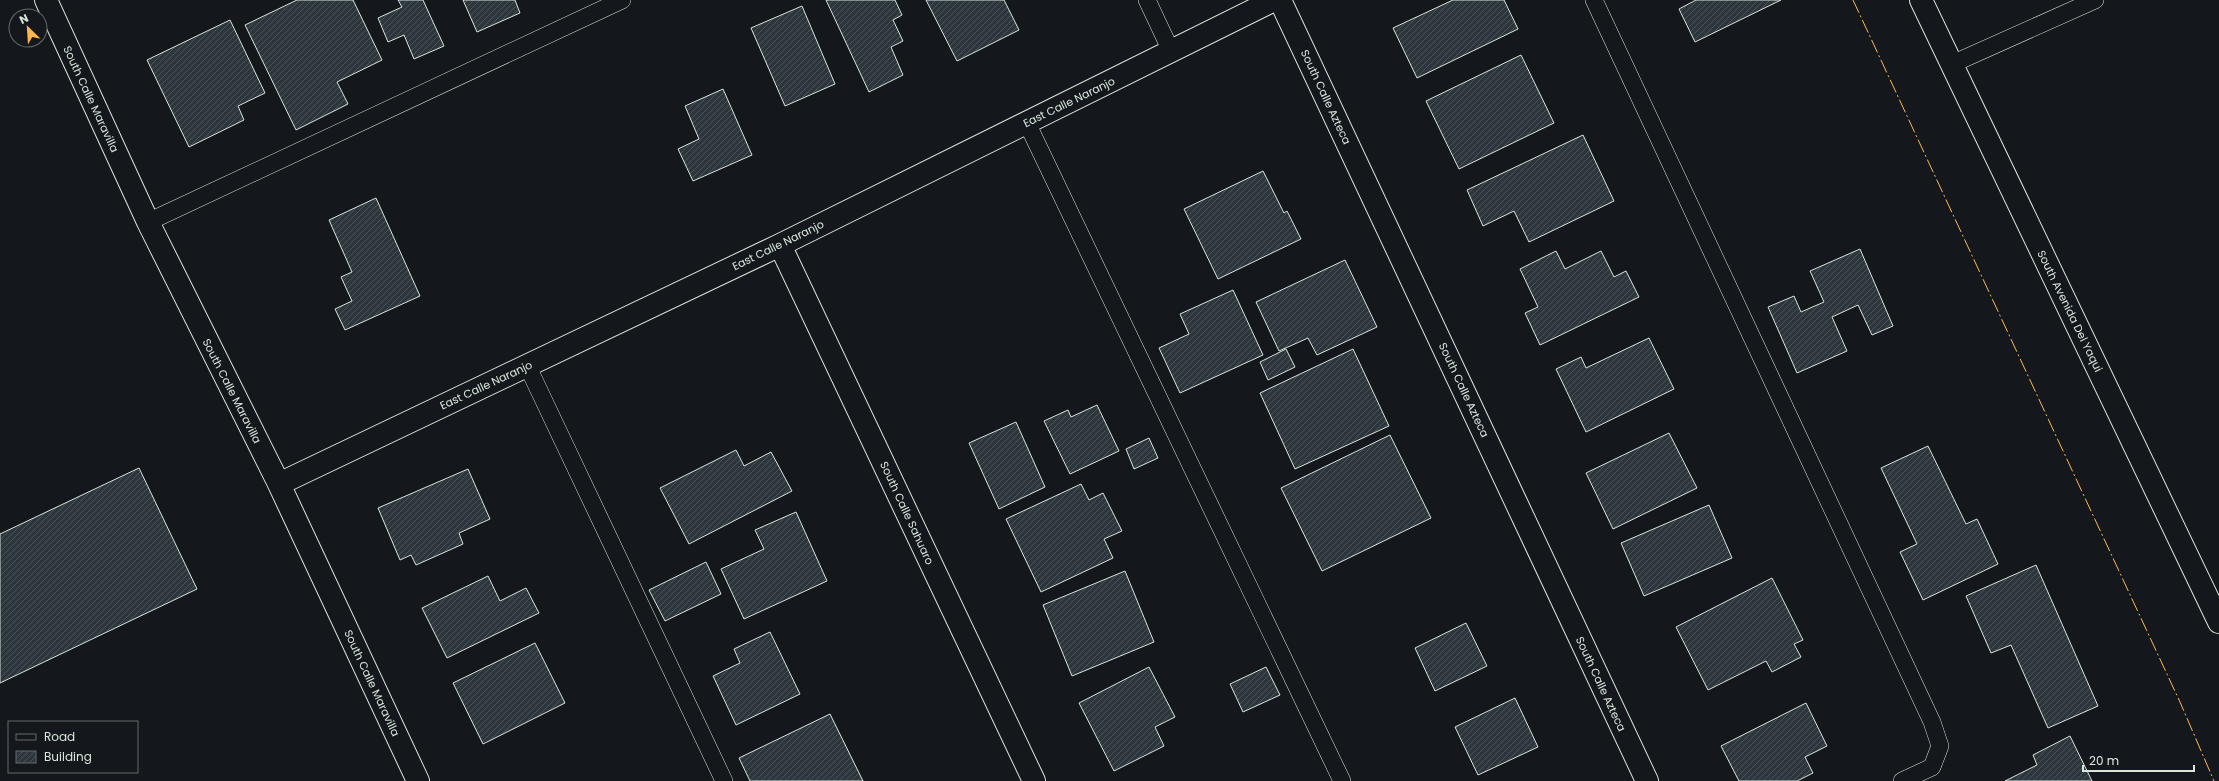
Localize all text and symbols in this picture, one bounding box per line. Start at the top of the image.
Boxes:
north arrow [8,8,48,48]
text: N [17,10,31,28]
street label: South Calle Maravilla [59,43,123,155]
street label: South Calle Azteca [1297,47,1355,147]
street label: East Calle Naranjo [1020,73,1118,131]
street label: East Calle Naranjo [729,216,827,274]
street label: South Avenida Del Yaqui [2033,247,2107,375]
street label: South Calle Maravilla [199,336,265,446]
street label: South Calle Azteca [1435,340,1493,440]
street label: East Calle Naranjo [437,357,535,413]
street label: South Calle Sahuaro [876,459,938,567]
street label: South Calle Maravilla [340,627,404,739]
street label: South Calle Azteca [1572,634,1630,734]
legend [8,721,138,773]
text: Road [44,728,75,745]
scale bar [2083,747,2194,773]
text: Building [44,748,92,765]
text: 20 m [2089,752,2119,769]

